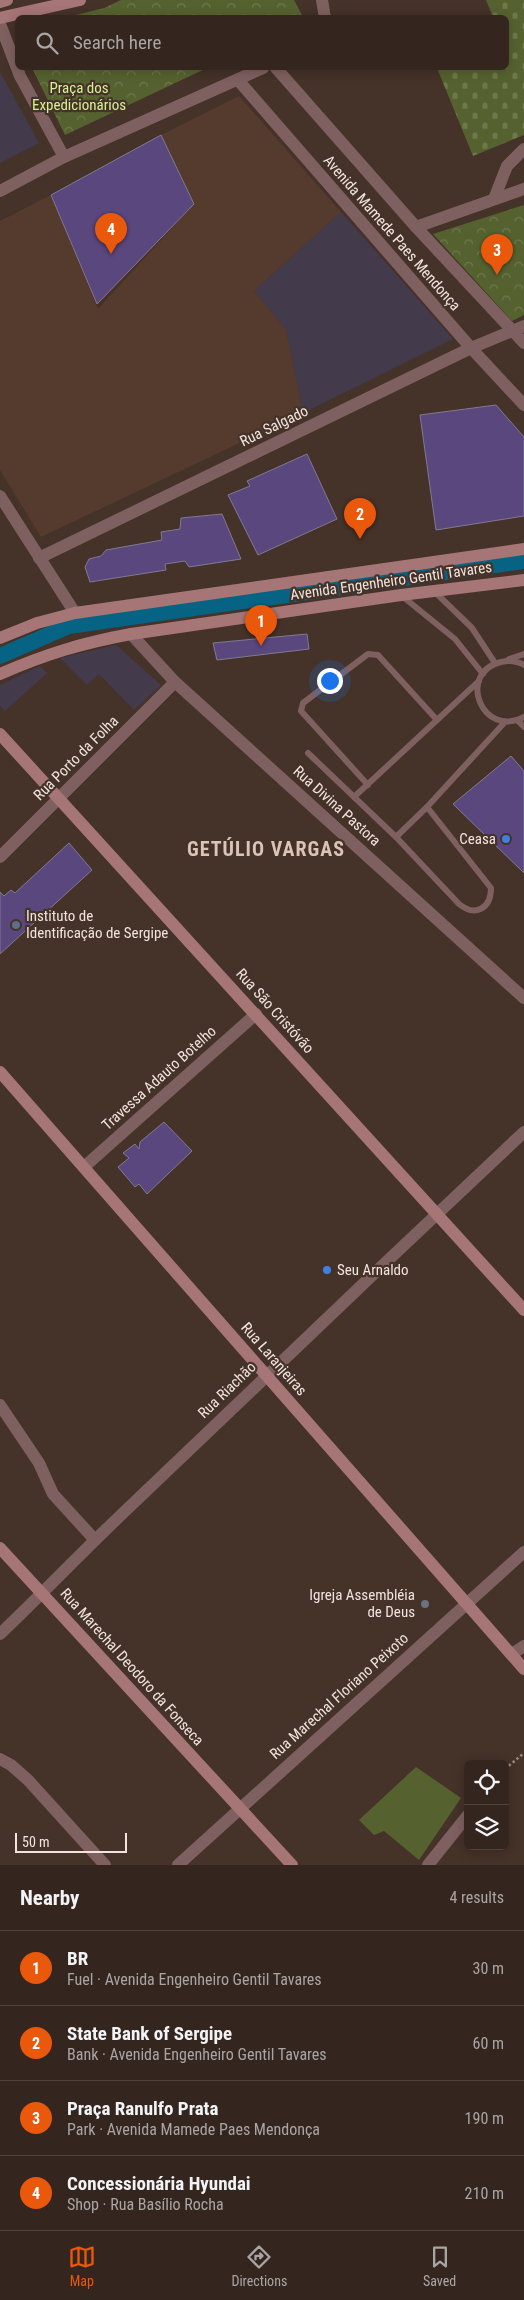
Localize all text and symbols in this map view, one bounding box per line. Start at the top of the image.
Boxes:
search box [15,15,509,70]
icon: search [33,29,61,57]
text: Search here [73,31,161,54]
park label: Praça dos Expedicionários [32,79,126,114]
street label: Avenida Mamede Paes Mendonça [320,152,464,314]
pin: 4 [95,213,127,254]
pin: 3 [481,234,513,275]
street label: Rua Salgado [237,402,311,450]
pin: 2 [344,498,376,539]
street label: Avenida Engenheiro Gentil Tavares [289,558,493,604]
pin: 1 [245,605,277,646]
your location [317,668,343,694]
street label: Rua Porto da Folha [30,712,122,804]
street label: Rua Divina Pastora [290,762,384,850]
place label: Ceasa [459,830,496,848]
marker: Ceasa [500,833,512,845]
district label: GETÚLIO VARGAS [187,837,345,861]
place label: Instituto de Identificação de Sergipe [26,907,168,942]
marker: Instituto de Identificação de Sergipe [10,919,22,931]
street label: Rua São Cristóvão [232,965,318,1057]
street label: Travessa Adauto Botelho [98,1022,220,1134]
place label: Seu Arnaldo [337,1261,409,1279]
marker: Seu Arnaldo [321,1264,333,1276]
street label: Rua Laranjeiras [237,1319,311,1399]
street label: Rua Riachão [194,1358,260,1422]
street label: Rua Marechal Deodoro da Fonseca [57,1585,207,1749]
place label: Igreja Assembléia de Deus [309,1586,415,1621]
marker: Igreja Assembléia de Deus [419,1598,431,1610]
street label: Rua Marechal Floriano Peixoto [266,1629,412,1763]
map controls [464,1760,509,1850]
button: locate [464,1760,509,1805]
button: layers [464,1805,509,1850]
scale bar [15,1830,128,1853]
text: 50 m [22,1834,50,1850]
text: Nearby [20,1886,79,1910]
text: 4 results [449,1888,504,1907]
text: BR [67,1947,88,1970]
text: 1 [32,1959,40,1978]
text: 30 m [472,1959,504,1978]
text: Fuel · Avenida Engenheiro Gentil Tavares [67,1970,322,1989]
text: State Bank of Sergipe [67,2022,232,2045]
text: 2 [32,2034,40,2053]
text: 60 m [472,2034,504,2053]
text: Bank · Avenida Engenheiro Gentil Tavares [67,2045,327,2064]
text: Praça Ranulfo Prata [67,2097,218,2120]
text: 3 [32,2109,40,2128]
text: 190 m [465,2109,504,2128]
text: Park · Avenida Mamede Paes Mendonça [67,2120,320,2139]
text: Concessionária Hyundai [67,2172,251,2195]
text: 4 [32,2184,40,2203]
text: 210 m [465,2184,504,2203]
text: Shop · Rua Basílio Rocha [67,2195,224,2214]
tab: Map [68,2243,96,2289]
tab: Directions [231,2243,287,2289]
tab: Saved [423,2243,456,2289]

